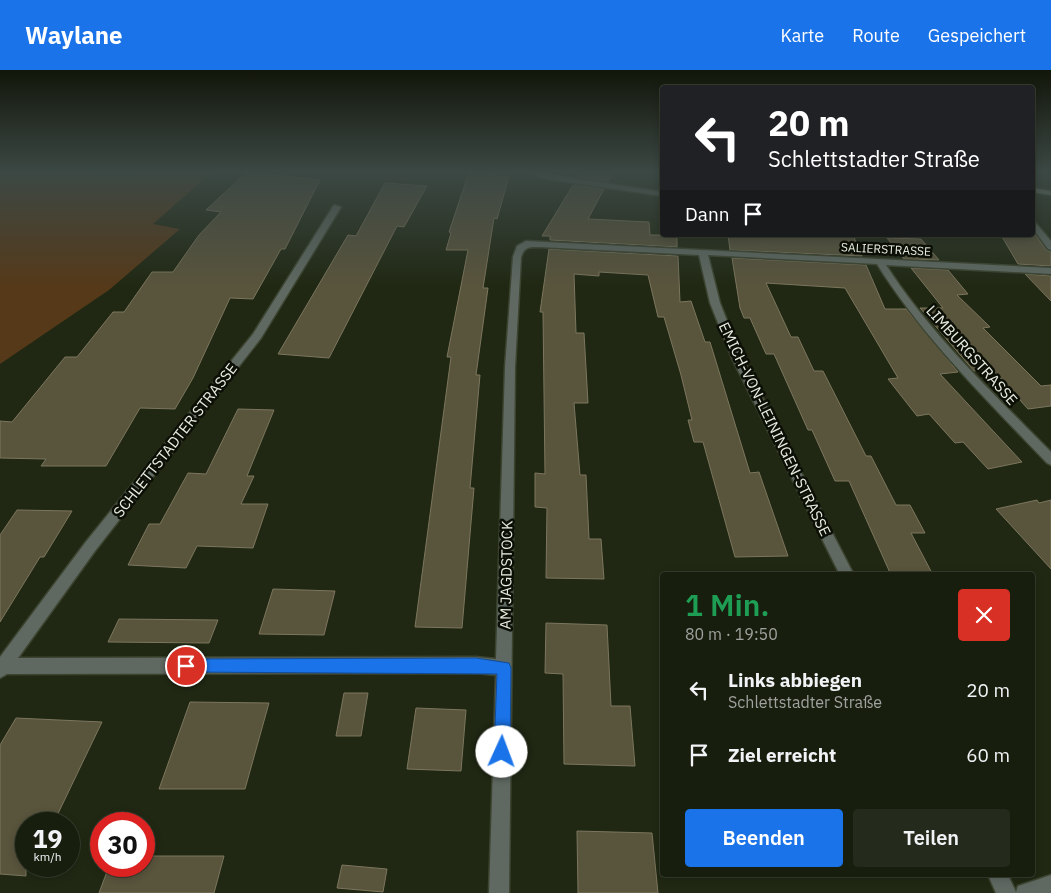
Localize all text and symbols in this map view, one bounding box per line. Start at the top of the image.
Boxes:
text: Waylane [25,19,123,51]
text: Karte [781,24,824,47]
text: Route [852,24,900,47]
text: Gespeichert [928,24,1026,47]
text: 20 m [768,100,850,146]
icon: left [685,105,750,170]
text: Schlettstadter Straße [768,144,980,173]
icon: arrive [739,200,767,228]
text: Dann [685,202,729,226]
street label: SALIERSTRASSE [841,239,931,259]
street label: LIMBURGSTRASSE [922,301,1022,409]
street label: EMICH-VON-LEININGEN-STRASSE [715,319,835,539]
street label: SCHLETTSTADTER STRASSE [109,359,241,521]
street label: AM JAGDSTOCK [496,520,516,630]
text: 1 Min. [685,585,769,624]
button: close [958,589,1010,641]
text: 80 m · 19:50 [685,624,778,644]
pin [165,645,207,687]
icon: arrive [172,652,200,680]
text: Links abbiegen [728,668,862,692]
icon: left [685,676,713,704]
text: 20 m [966,678,1010,702]
text: Schlettstadter Straße [728,692,882,712]
position arrow [475,725,527,777]
icon: arrive [685,741,713,769]
text: Ziel erreicht [728,743,836,767]
text: 60 m [966,743,1010,767]
button: Beenden [685,809,843,867]
button: Teilen [853,809,1010,867]
speed limit sign: 30 [90,812,155,877]
text: 19 [32,822,63,855]
text: km/h [33,849,62,864]

